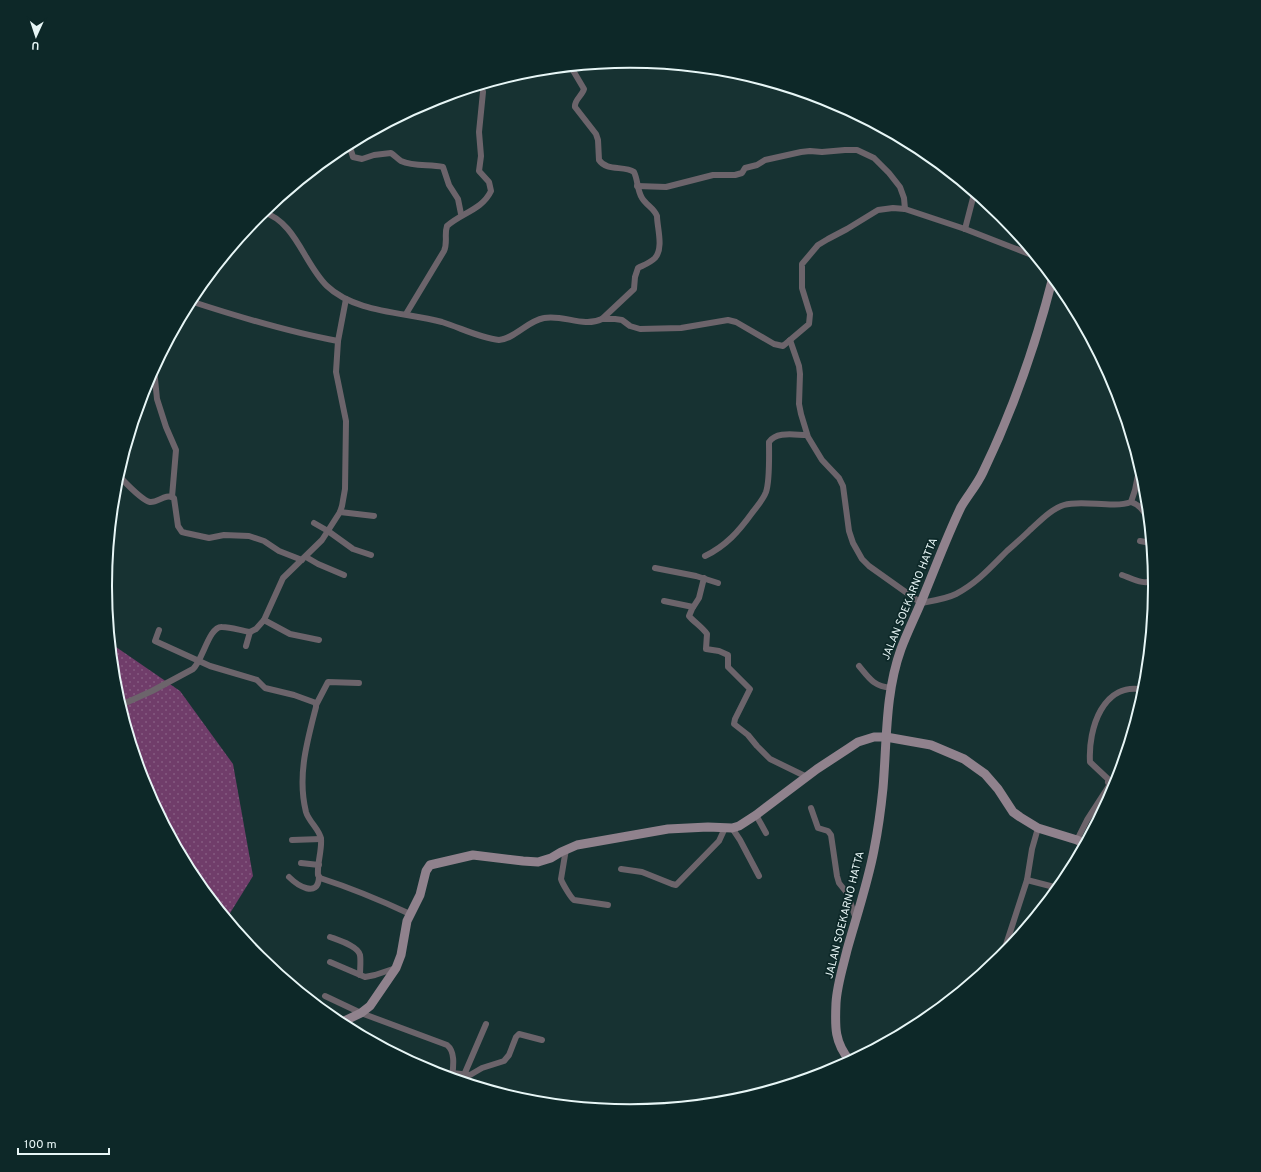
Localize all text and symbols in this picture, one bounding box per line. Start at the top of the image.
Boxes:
north arrow [16,16,56,56]
text: U [31,38,40,52]
street label: JALAN SOEKARNO HATTA [879,536,941,662]
street label: JALAN SOEKARNO HATTA [822,850,868,980]
scale bar [18,1130,109,1156]
text: 100 m [24,1137,57,1153]

